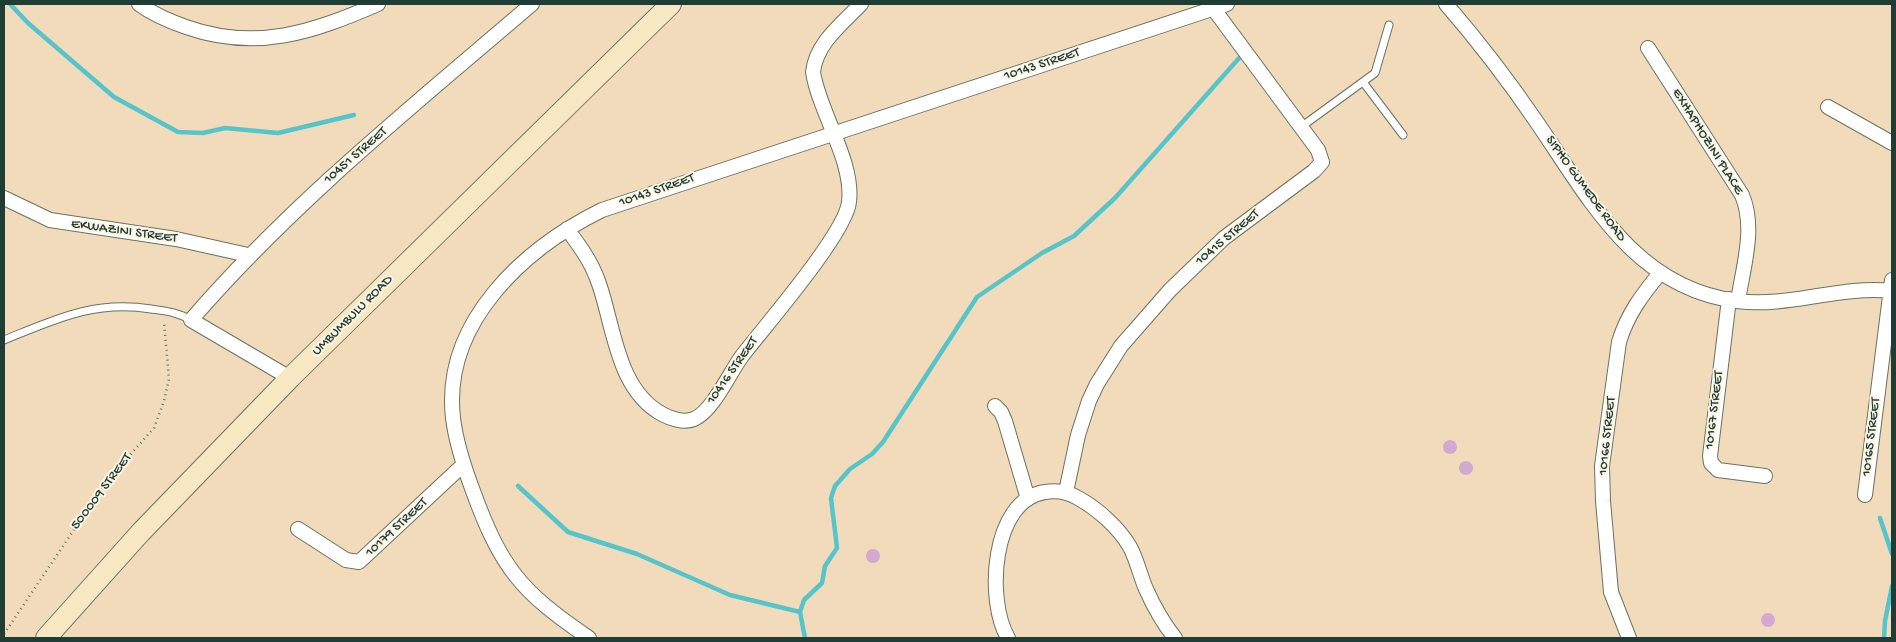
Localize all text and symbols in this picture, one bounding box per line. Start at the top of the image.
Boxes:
street label: 10143 STREET [1002,45,1082,85]
street label: EXHAPHOZINI PLACE [1668,86,1746,198]
street label: 10451 STREET [321,124,391,188]
street label: SIPHO GUMEDE ROAD [1541,133,1629,245]
street label: 10143 STREET [617,170,697,212]
street label: 10415 STREET [1192,206,1264,270]
street label: EKWAZINI STREET [70,216,178,248]
street label: UMBUMBULU ROAD [309,272,397,360]
street label: 10416 STREET [704,334,762,408]
street label: 10167 STREET [1702,370,1728,450]
street label: 10166 STREET [1596,396,1620,476]
street label: 10165 STREET [1859,397,1885,477]
street label: 500009 STREET [68,450,136,534]
street label: 10179 STREET [362,495,432,561]

